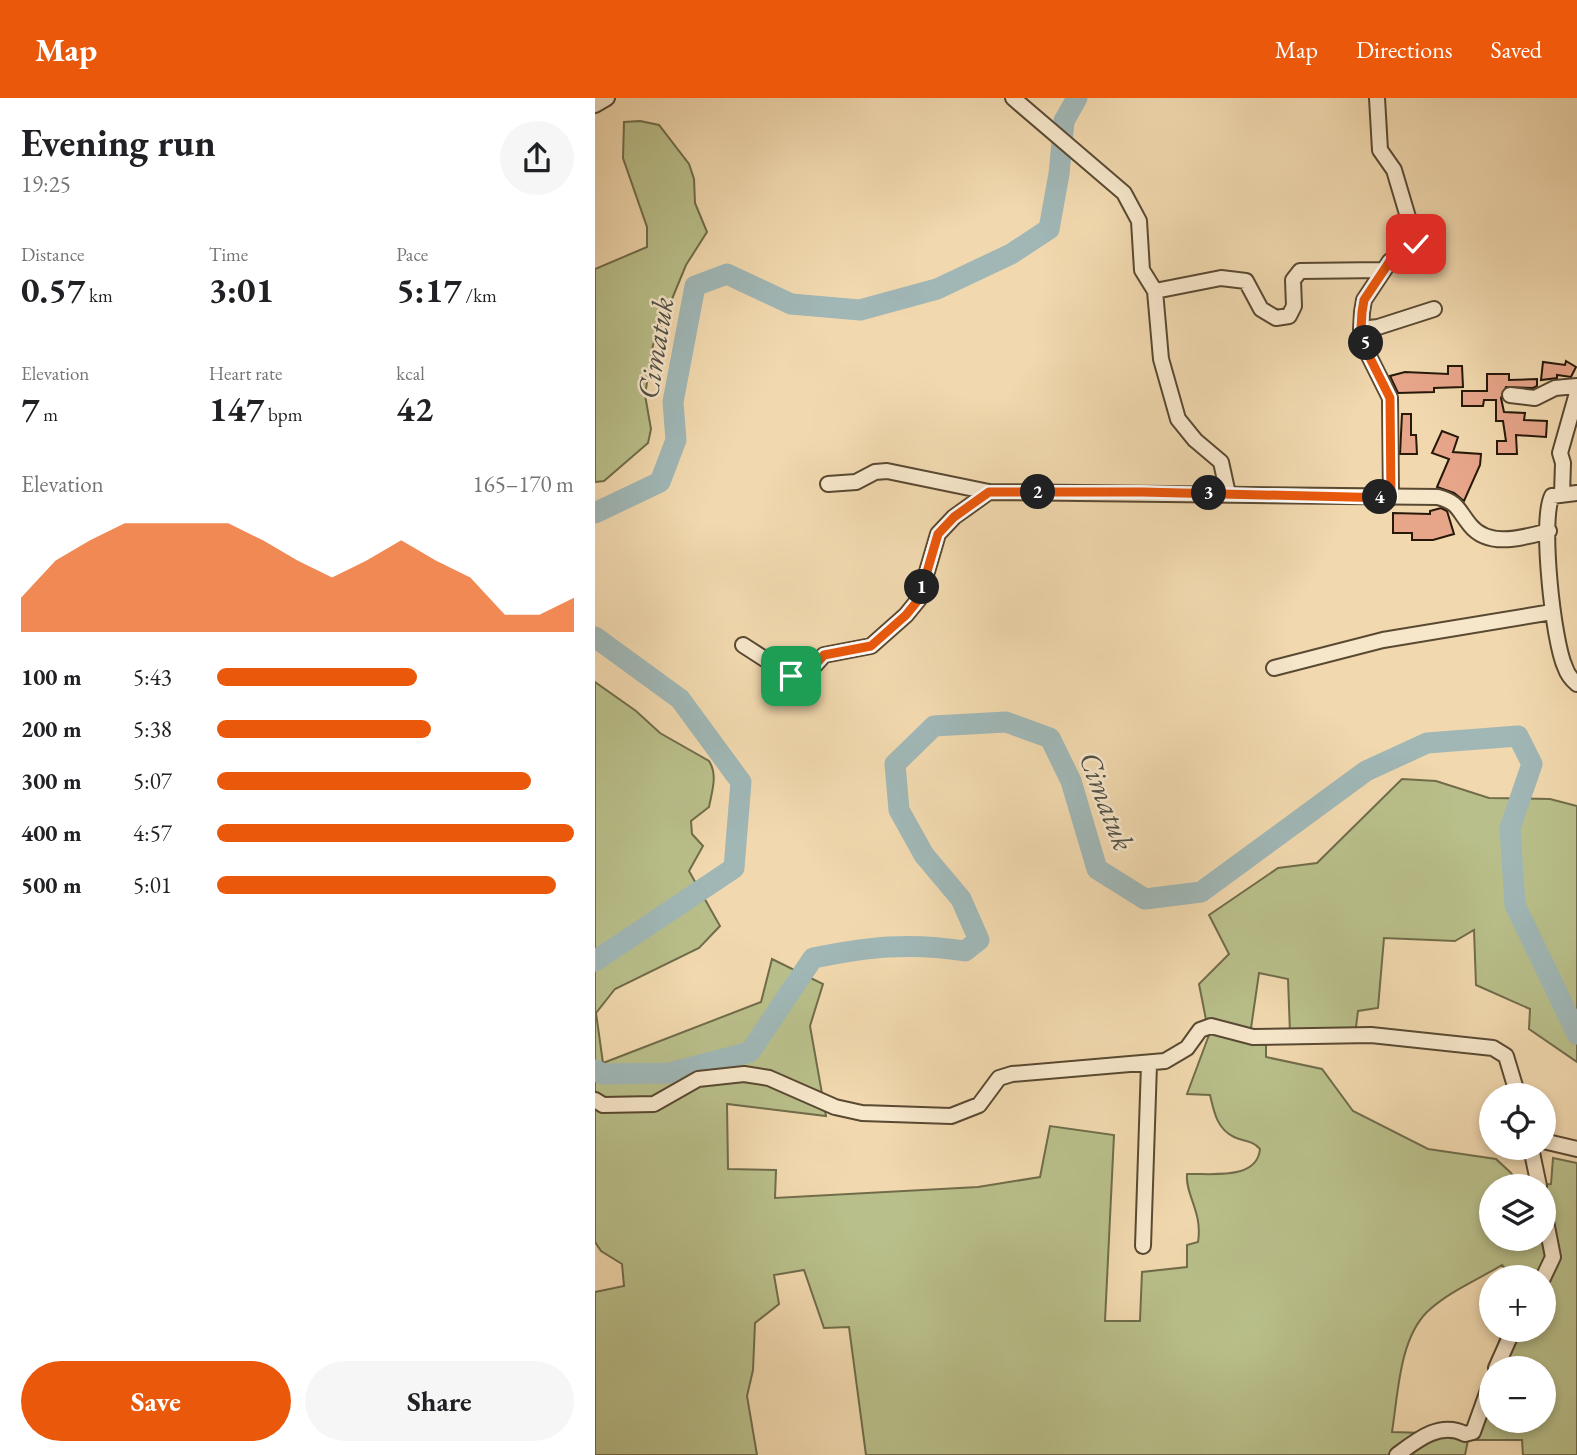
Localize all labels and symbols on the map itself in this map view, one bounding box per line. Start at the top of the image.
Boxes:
pin [1386,214,1446,274]
water label: Cimatuk [628,294,682,402]
pin: 5 [1349,326,1383,360]
pin: 2 [1021,474,1055,510]
pin: 3 [1191,476,1227,510]
pin: 4 [1363,480,1397,514]
pin: 1 [905,570,939,604]
pin [761,646,821,706]
water label: Cimatuk [1070,746,1144,856]

